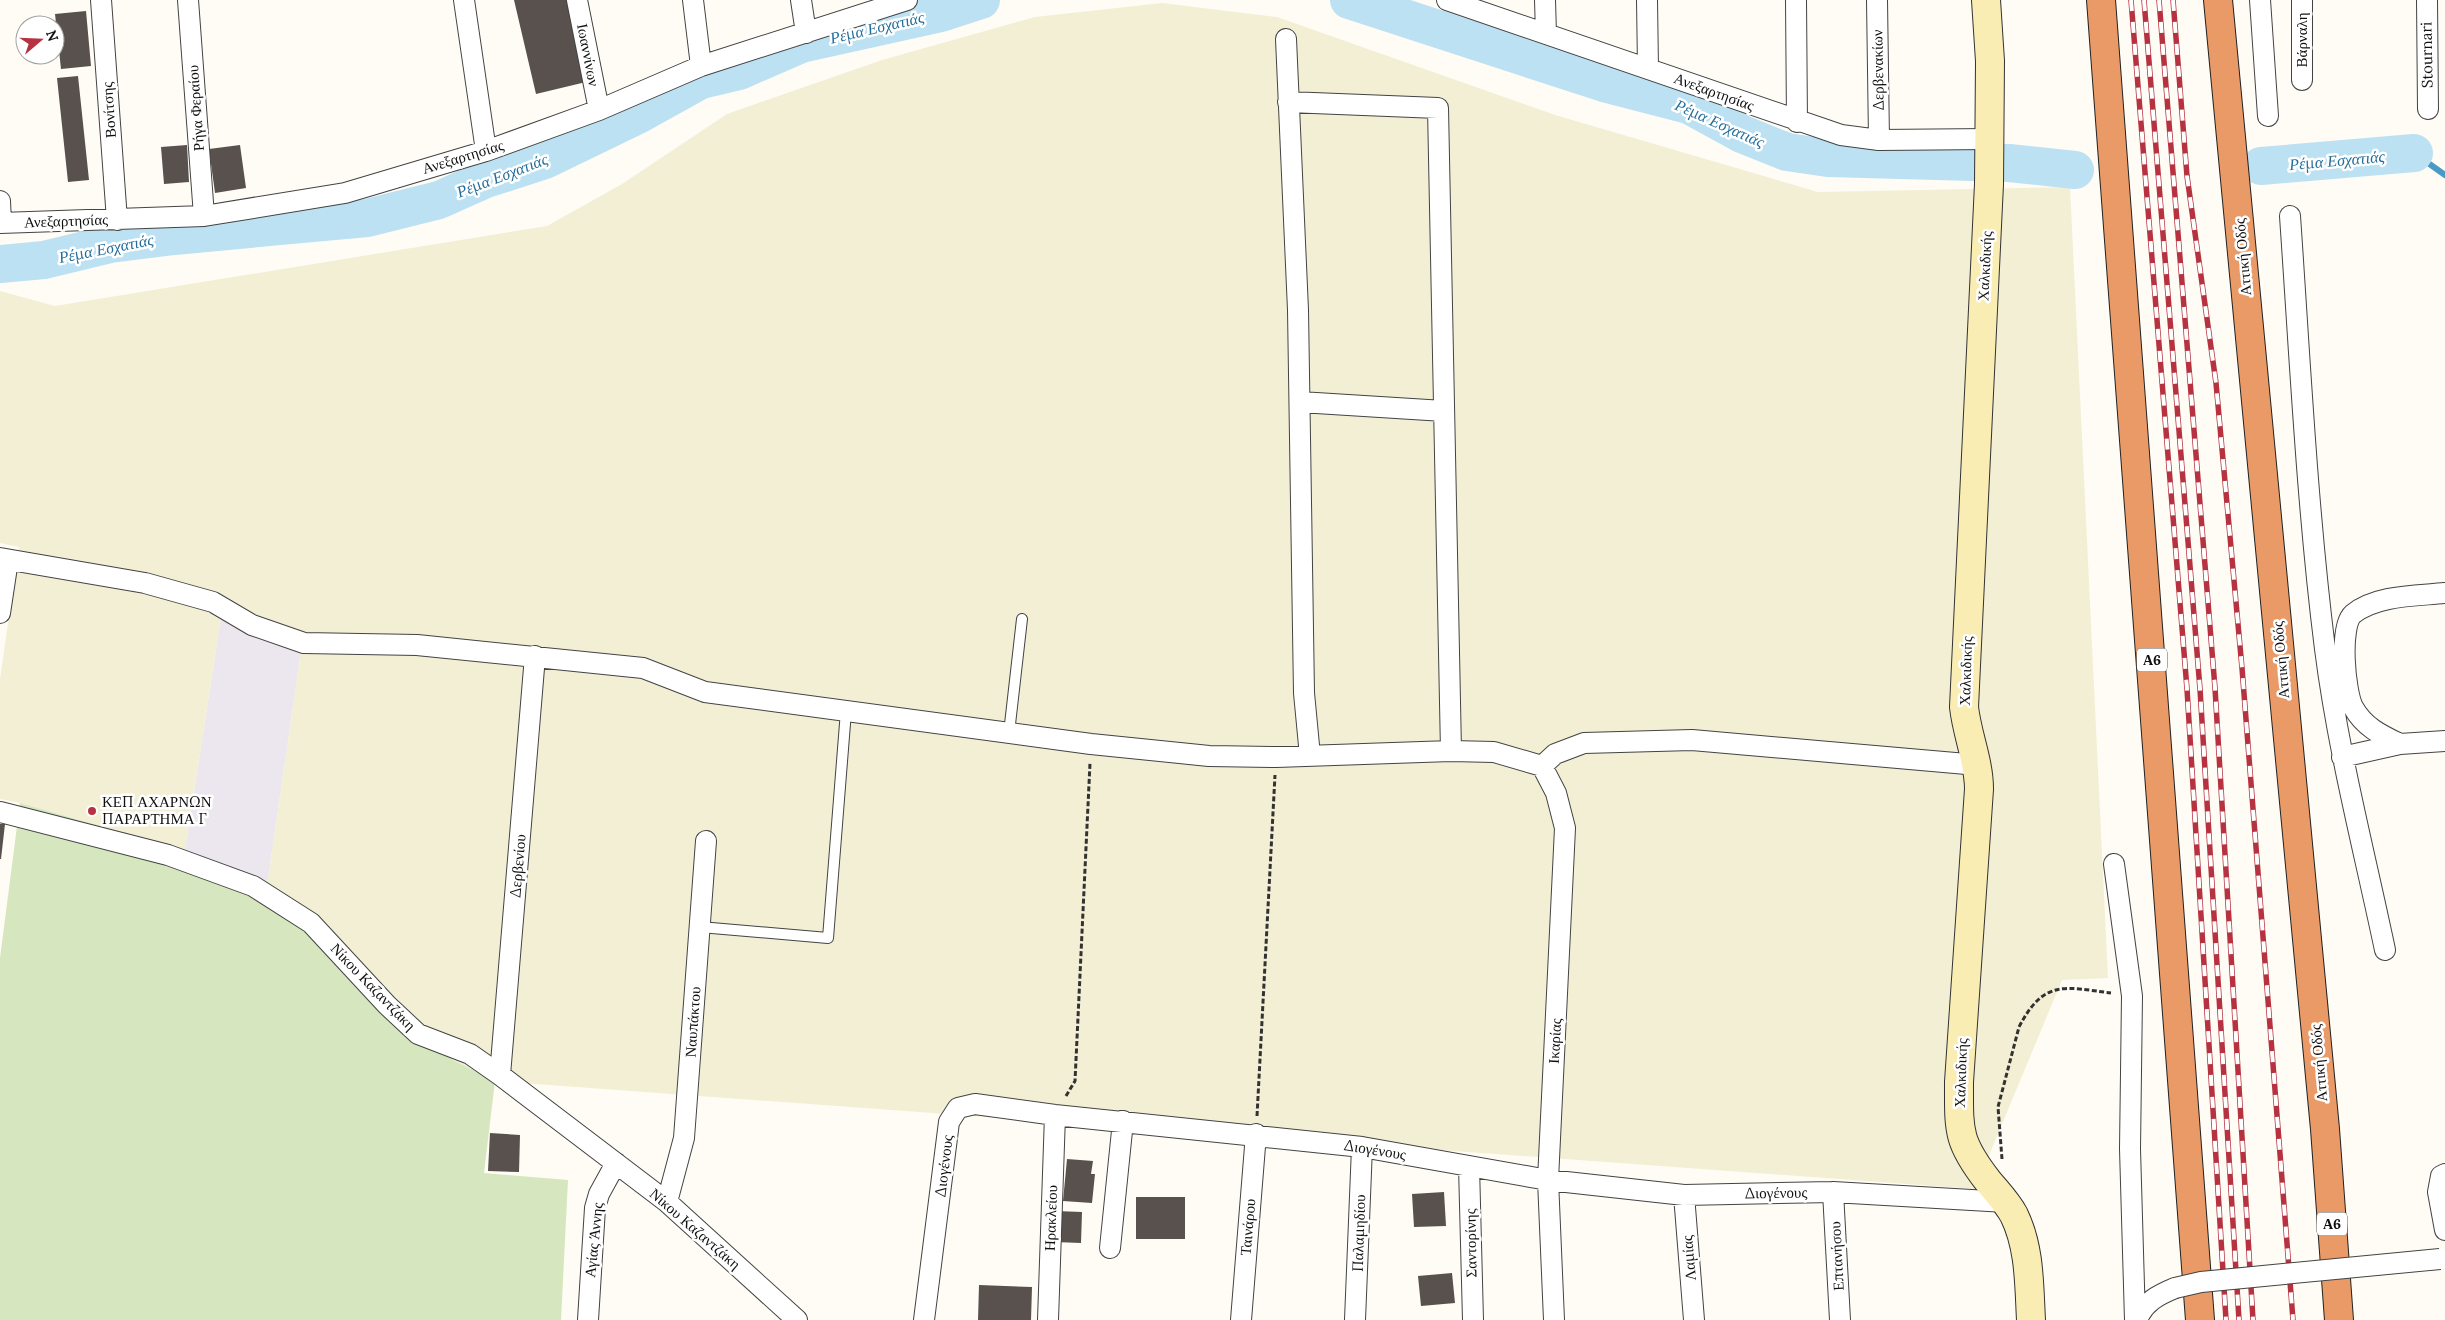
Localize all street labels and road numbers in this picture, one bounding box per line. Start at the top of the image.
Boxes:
street label: Βάρναλη [2292,12,2311,67]
street label: Ιωαννίνων [573,22,604,88]
street label: Stournari [2416,22,2437,88]
street label: Δερβενακίων [1867,29,1888,111]
street label: Ρήγα Φεραίου [183,64,208,152]
street label: Ανεξαρτησίας [1671,68,1757,115]
street label: Βονίτσης [97,81,120,139]
street label: Ανεξαρτησίας [420,135,506,178]
street label: Ανεξαρτησίας [24,210,108,231]
street label: Αττική Οδός [2230,218,2255,297]
street label: Χαλκιδικής [1973,231,1996,301]
street label: Αττική Οδός [2268,621,2293,700]
street label: Χαλκιδικής [1955,636,1976,706]
road number: Α6 [2137,648,2167,672]
street label: Δερβενίου [505,833,530,899]
street label: Νίκου Καζαντζάκη [327,939,420,1034]
street label: Ναυπάκτου [681,986,704,1058]
street label: Ικαρίας [1544,1018,1565,1064]
street label: Αττική Οδός [2306,1024,2331,1103]
street label: Χαλκιδικής [1950,1038,1971,1108]
street label: Διογένους [930,1134,957,1198]
street label: Διογένους [1343,1135,1408,1164]
street label: Διογένους [1745,1182,1807,1203]
street label: Νίκου Καζαντζάκη [646,1184,745,1273]
street label: Ηρακλείου [1040,1185,1061,1251]
street label: Παλαμηδίου [1348,1194,1369,1272]
street label: Ταινάρου [1236,1198,1259,1256]
street label: Αγίας Άννης [580,1201,607,1278]
street label: Σαντορίνης [1460,1208,1481,1278]
road number: Α6 [2317,1212,2347,1236]
street label: Επτανήσου [1825,1221,1848,1291]
street label: Λαμίας [1677,1234,1700,1282]

